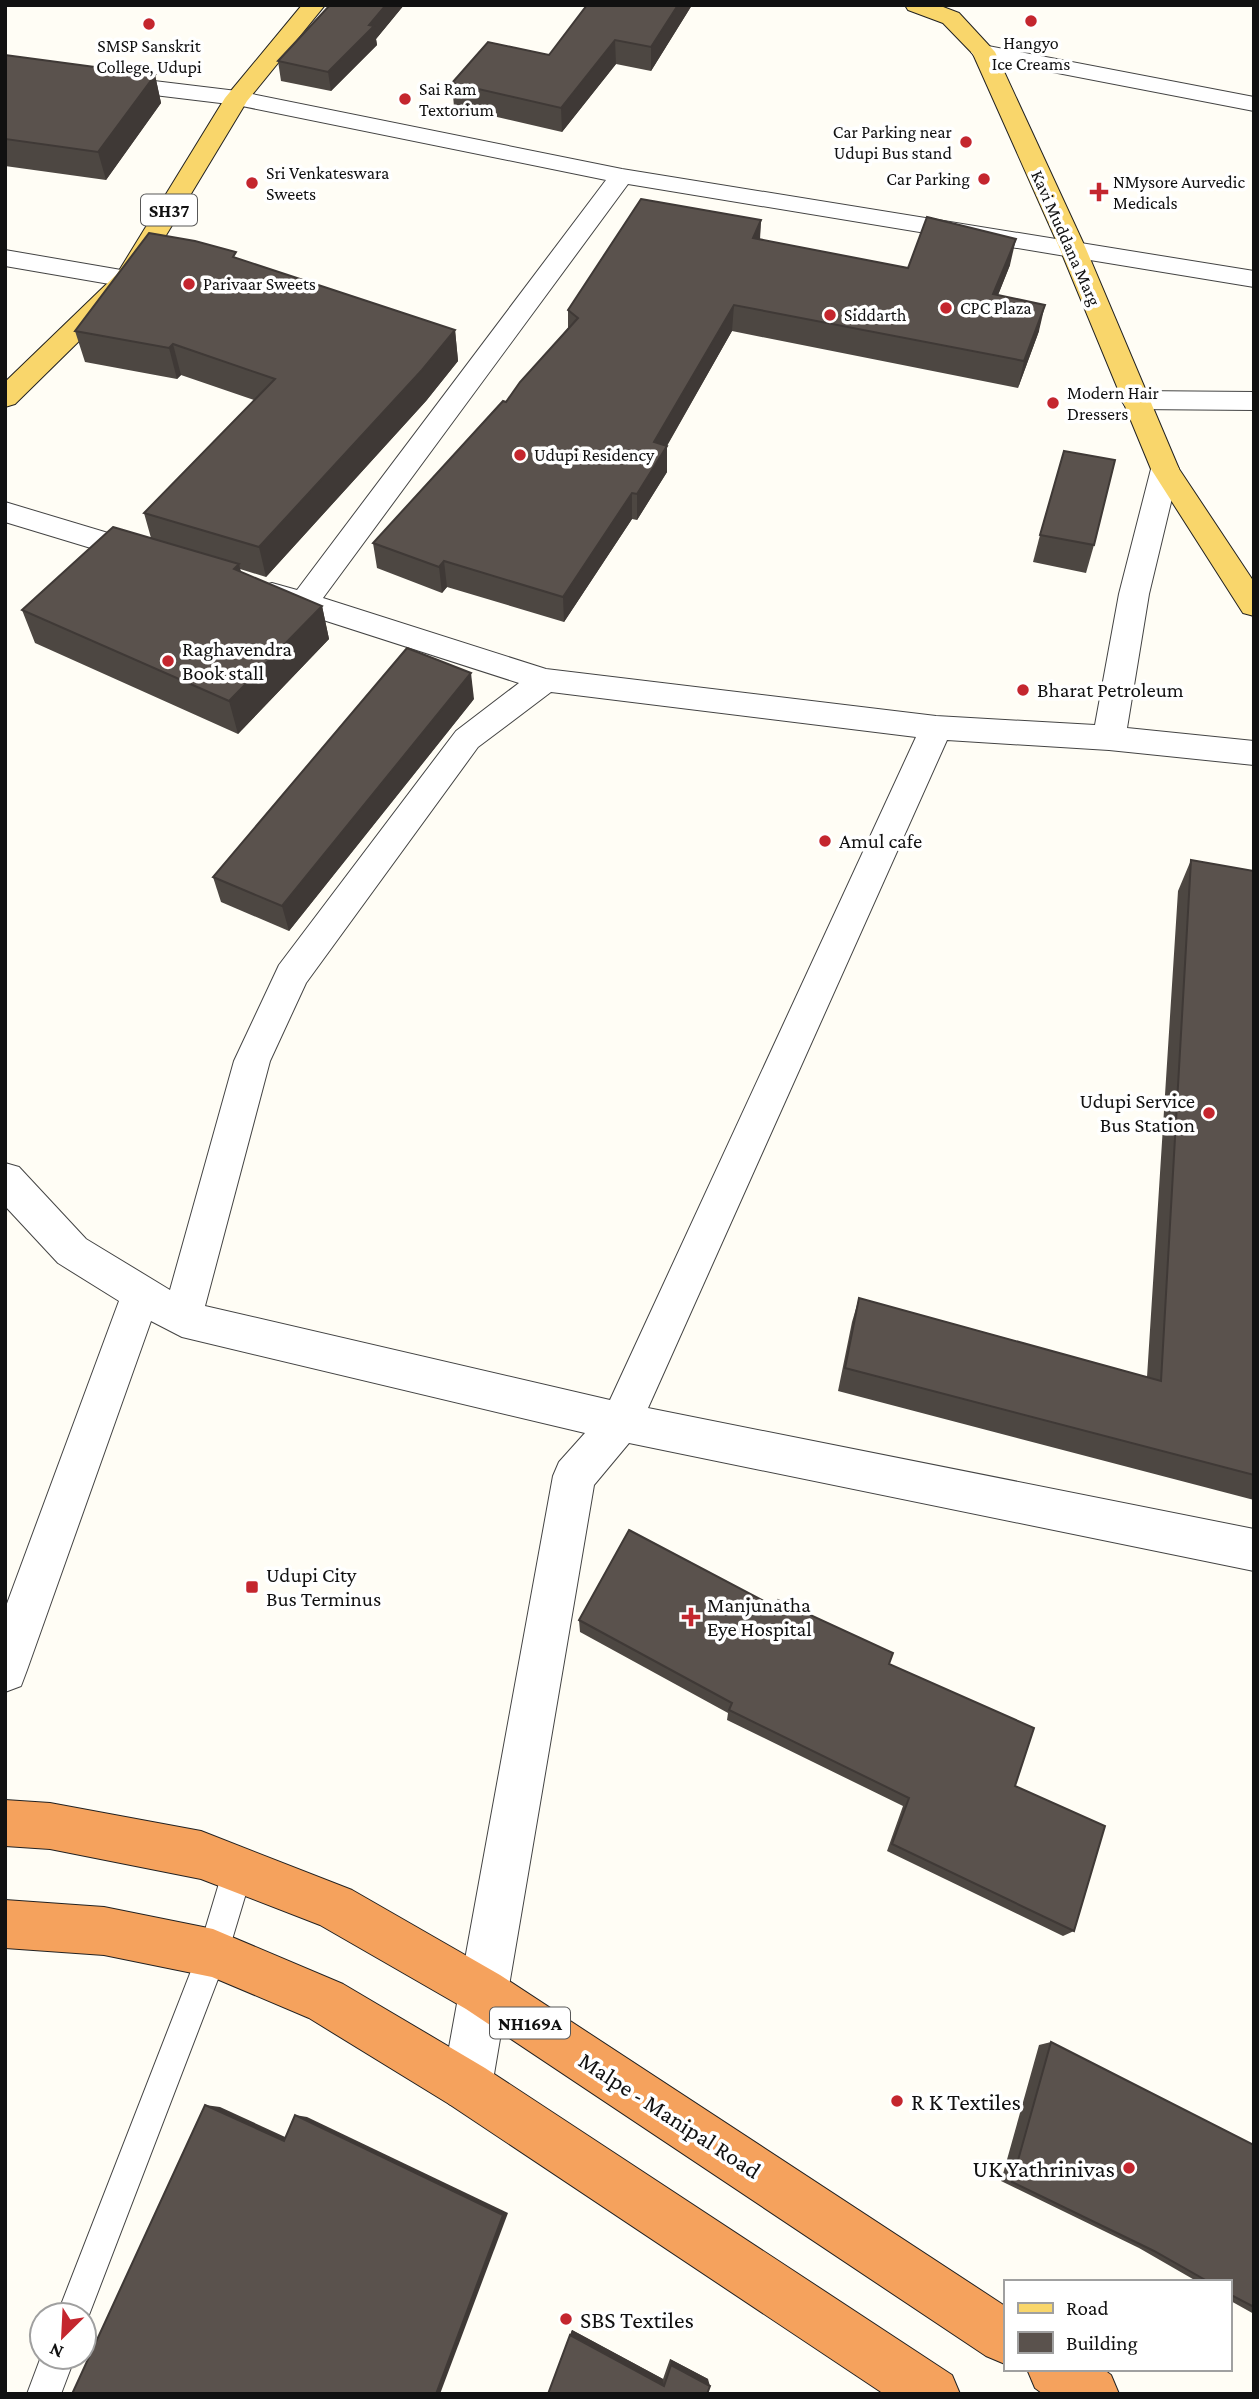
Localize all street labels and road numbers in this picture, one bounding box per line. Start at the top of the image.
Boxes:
street label: Kavi Muddana Marg [1027,167,1105,309]
road number: SH37 [141,194,197,226]
road number: NH169A [490,2008,570,2038]
street label: Malpe - Manipal Road [574,2046,766,2184]

